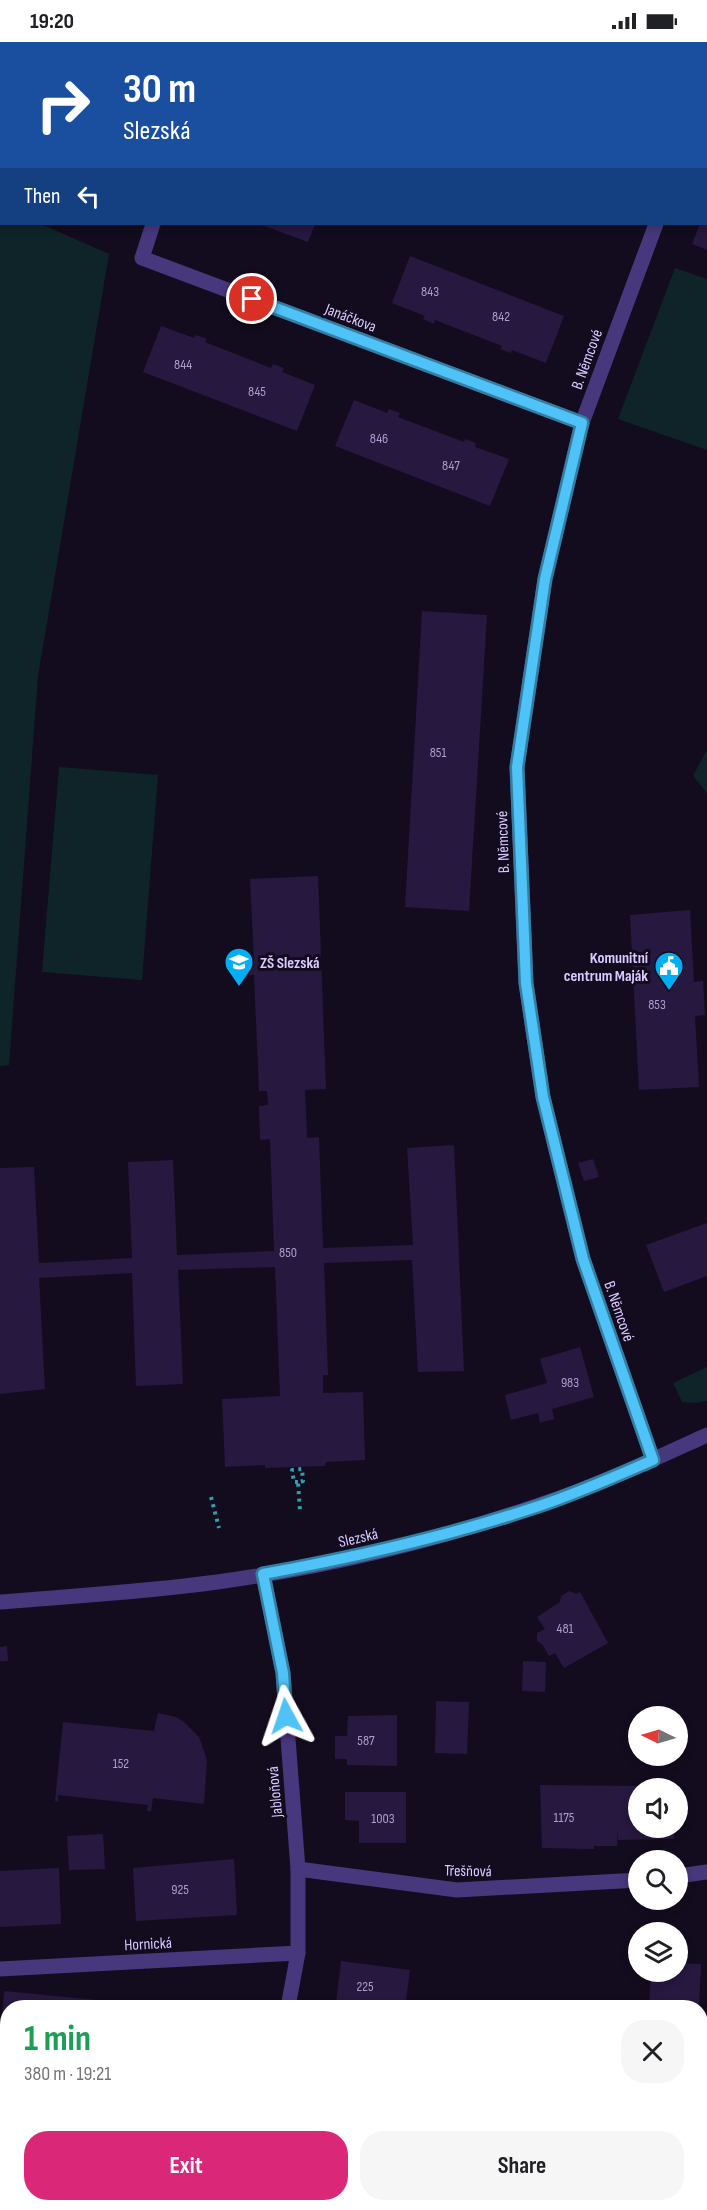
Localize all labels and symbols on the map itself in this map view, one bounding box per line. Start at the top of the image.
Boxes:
pin [226,273,277,324]
house number: 843 [421,283,439,300]
street label: Janáčkova [321,300,379,337]
house number: 842 [492,308,510,325]
street label: B. Němcové [568,327,607,392]
house number: 844 [174,356,192,373]
house number: 845 [248,383,266,400]
house number: 846 [370,430,388,447]
house number: 847 [442,457,460,474]
house number: 851 [430,744,446,761]
street label: B. Němcové [493,810,514,874]
school or university icon: ZŠ Slezská [223,946,255,988]
place label: Komunitní centrum Maják [564,949,649,986]
public building icon: Komunitní centrum Maják [653,950,685,992]
place label: ZŠ Slezská [260,954,320,973]
house number: 853 [648,996,666,1013]
house number: 850 [279,1244,297,1261]
street label: B. Němcové [599,1279,638,1344]
house number: 983 [561,1374,579,1391]
street label: Slezská [337,1525,380,1552]
house number: 481 [557,1620,574,1637]
position arrow [254,1684,318,1748]
north arrow [628,1706,688,1766]
house number: 587 [357,1732,375,1749]
house number: 152 [113,1755,129,1772]
street label: Jabloňová [264,1766,287,1819]
house number: 1175 [554,1809,575,1826]
house number: 1003 [371,1810,395,1827]
street label: Třešňová [444,1862,492,1881]
house number: 925 [171,1881,189,1898]
street label: Hornická [124,1934,172,1955]
house number: 225 [356,1978,374,1995]

